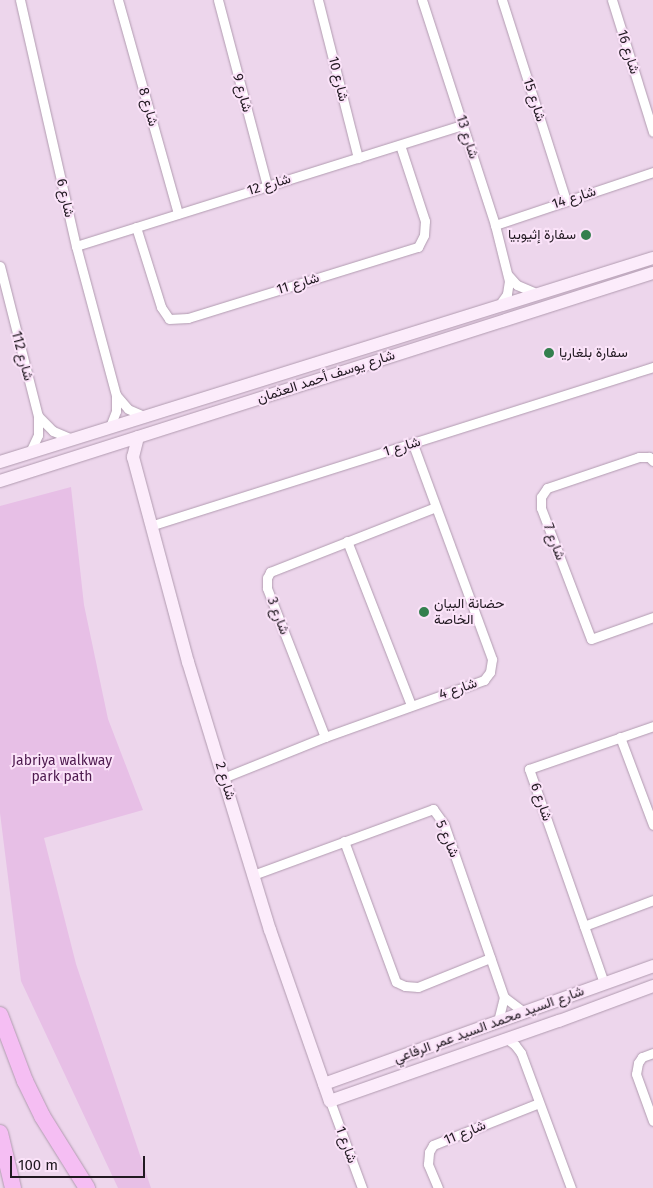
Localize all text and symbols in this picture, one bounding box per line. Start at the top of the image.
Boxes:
street label: شارع 16 [613,28,643,76]
street label: شارع 10 [324,55,352,103]
street label: شارع 9 [229,72,255,114]
street label: شارع 15 [519,76,549,124]
street label: شارع 8 [134,86,162,128]
street label: شارع 13 [452,113,482,161]
street label: شارع 12 [245,170,293,200]
street label: شارع 6 [52,177,78,219]
street label: شارع 14 [550,183,598,213]
place label: سفارة إثيوبيا [508,227,576,243]
marker: سفارة إثيوبيا [580,229,592,241]
street label: شارع 11 [275,270,321,298]
street label: شارع 112 [7,329,37,383]
place label: سفارة بلغاريا [559,345,628,361]
street label: شارع يوسف أحمد العثمان [255,347,397,407]
marker: سفارة بلغاريا [543,347,555,359]
street label: شارع 1 [381,433,423,461]
street label: شارع 7 [539,521,569,563]
street label: شارع 3 [263,595,293,637]
place label: حضانة البيان الخاصة [434,596,504,628]
marker: حضانة البيان الخاصة [418,606,430,618]
street label: شارع 4 [437,675,479,703]
park label: Jabriya walkway park path [12,753,112,786]
street label: شارع 2 [211,760,239,802]
street label: شارع 6 [527,781,555,823]
street label: شارع 5 [432,818,462,860]
street label: شارع السيد محمد السيد عمر الرفاعي [392,983,586,1067]
street label: شارع 11 [442,1117,488,1149]
street label: شارع 1 [332,1124,360,1166]
scale bar [12,1146,148,1178]
text: 100 m [18,1156,58,1174]

